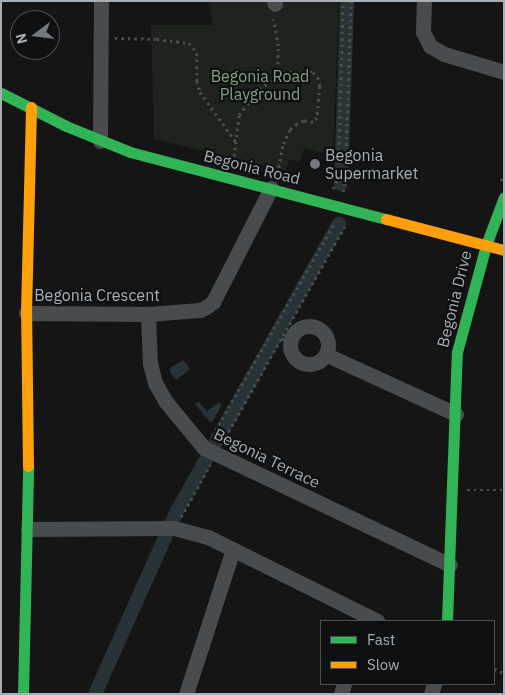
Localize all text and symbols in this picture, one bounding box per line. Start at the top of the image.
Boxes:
north arrow [10,10,60,60]
text: N [11,31,31,46]
park label: Begonia Road Playground [211,66,309,104]
place label: Begonia Supermarket [325,145,418,183]
street label: Begonia Road [202,146,302,188]
marker: Begonia Supermarket [309,158,321,170]
street label: Begonia Drive [433,249,475,349]
street label: Begonia Crescent [34,285,160,305]
street label: Begonia Terrace [211,424,323,492]
legend [320,620,495,685]
text: Fast [367,630,395,649]
text: Slow [367,655,400,674]

